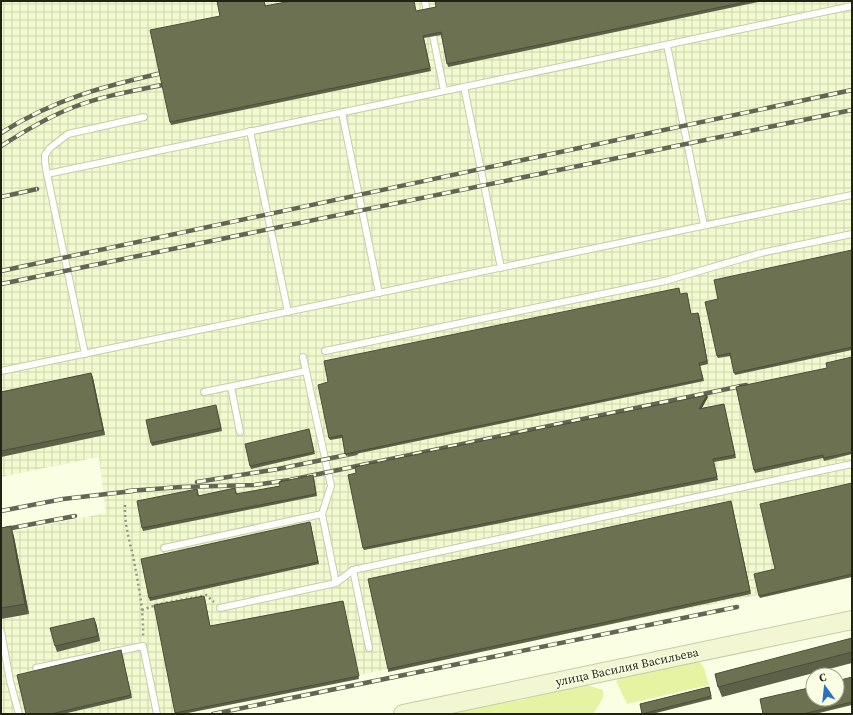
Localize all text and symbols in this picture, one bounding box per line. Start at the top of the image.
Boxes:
street label: улица Василия Васильева [554,644,701,690]
north arrow [805,667,845,707]
text: С [817,670,828,686]

